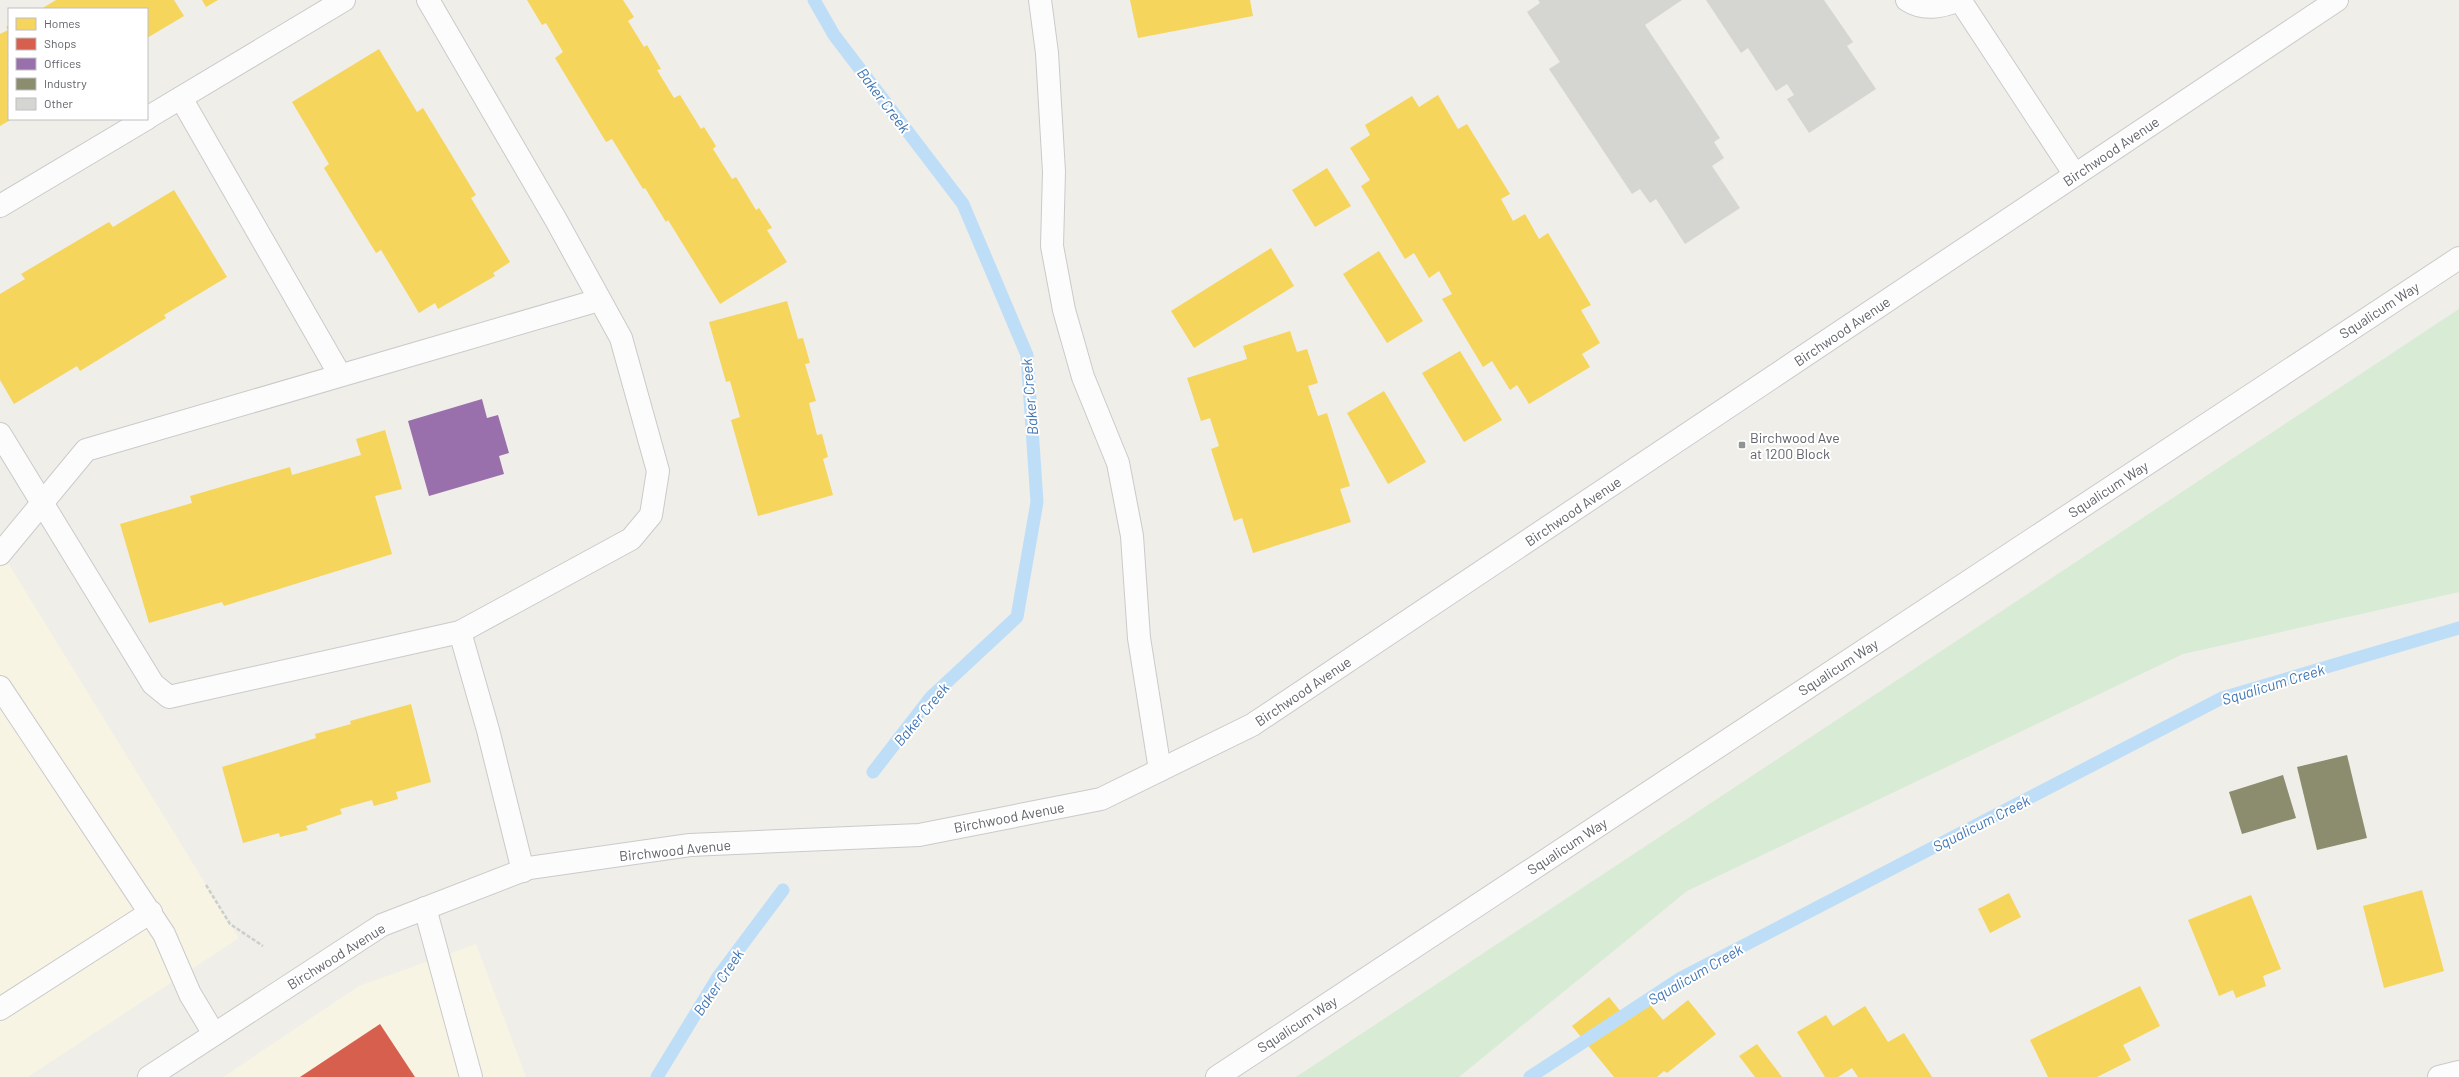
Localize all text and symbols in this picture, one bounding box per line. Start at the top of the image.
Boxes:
legend [8,8,148,120]
text: Homes [44,16,81,30]
text: Shops [44,36,77,50]
text: Offices [44,56,81,70]
water label: Baker Creek [854,64,915,137]
text: Industry [44,76,87,90]
text: Other [44,96,74,110]
street label: Birchwood Avenue [2060,113,2162,189]
street label: Squalicum Way [2336,278,2423,342]
street label: Birchwood Avenue [1791,293,1893,369]
water label: Baker Creek [1017,357,1041,436]
place label: Birchwood Ave at 1200 Block [1750,429,1840,462]
marker: Birchwood Ave at 1200 Block [1737,440,1747,450]
street label: Squalicum Way [2065,457,2152,521]
street label: Birchwood Avenue [1522,473,1624,549]
street label: Squalicum Way [1795,635,1882,699]
street label: Birchwood Avenue [1252,653,1354,729]
water label: Squalicum Creek [2219,660,2327,708]
water label: Baker Creek [889,678,953,749]
water label: Squalicum Creek [1929,790,2033,855]
street label: Birchwood Avenue [952,798,1066,836]
street label: Squalicum Way [1524,814,1611,878]
street label: Birchwood Avenue [618,836,732,864]
street label: Birchwood Avenue [284,919,388,993]
water label: Squalicum Creek [1644,939,1746,1008]
water label: Baker Creek [689,945,747,1019]
street label: Squalicum Way [1254,992,1341,1056]

